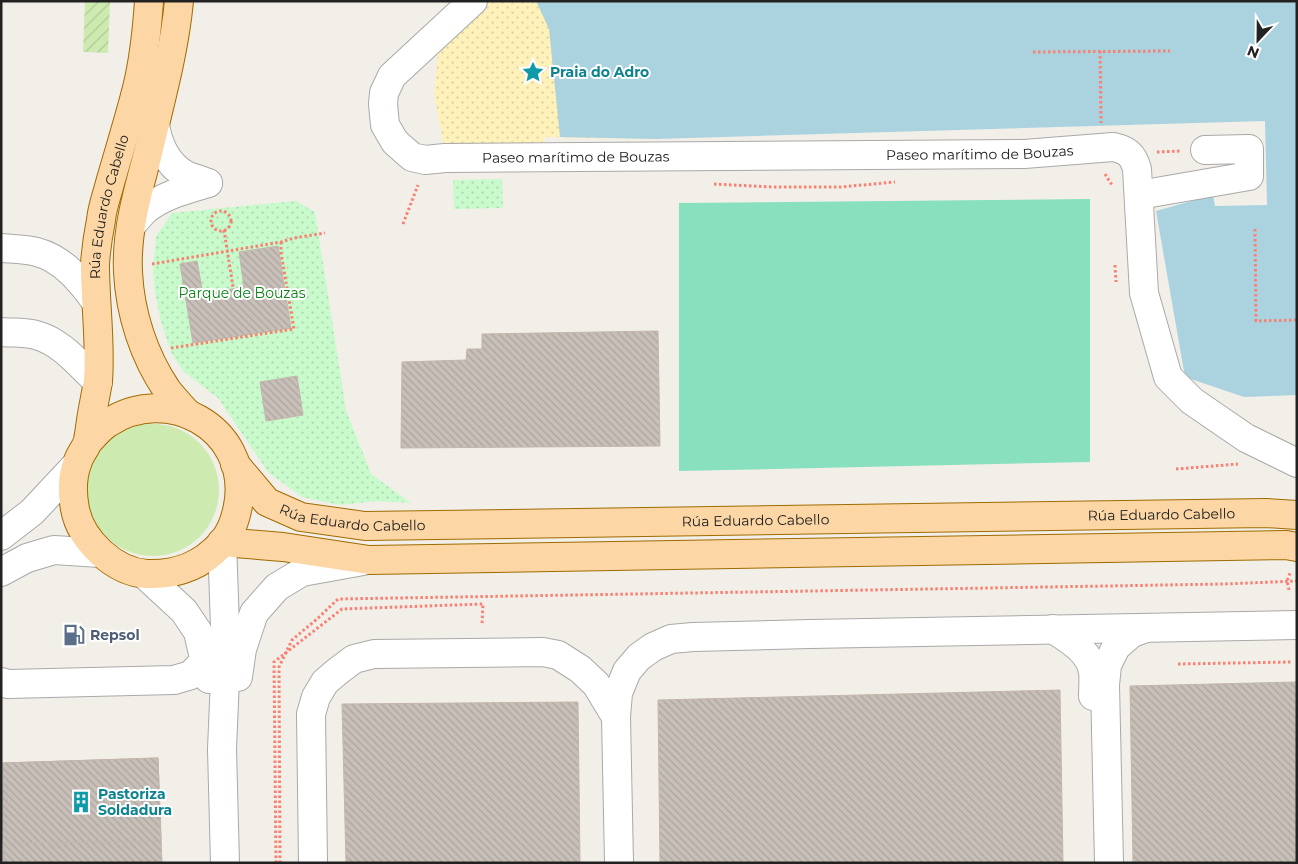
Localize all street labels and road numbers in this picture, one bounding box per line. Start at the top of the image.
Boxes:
street label: Rúa Eduardo Cabello [86,132,133,279]
street label: Paseo marítimo de Bouzas [886,141,1074,164]
street label: Paseo marítimo de Bouzas [482,147,670,167]
street label: Rúa Eduardo Cabello [277,500,426,536]
street label: Rúa Eduardo Cabello [1087,504,1236,525]
street label: Rúa Eduardo Cabello [681,510,830,530]

